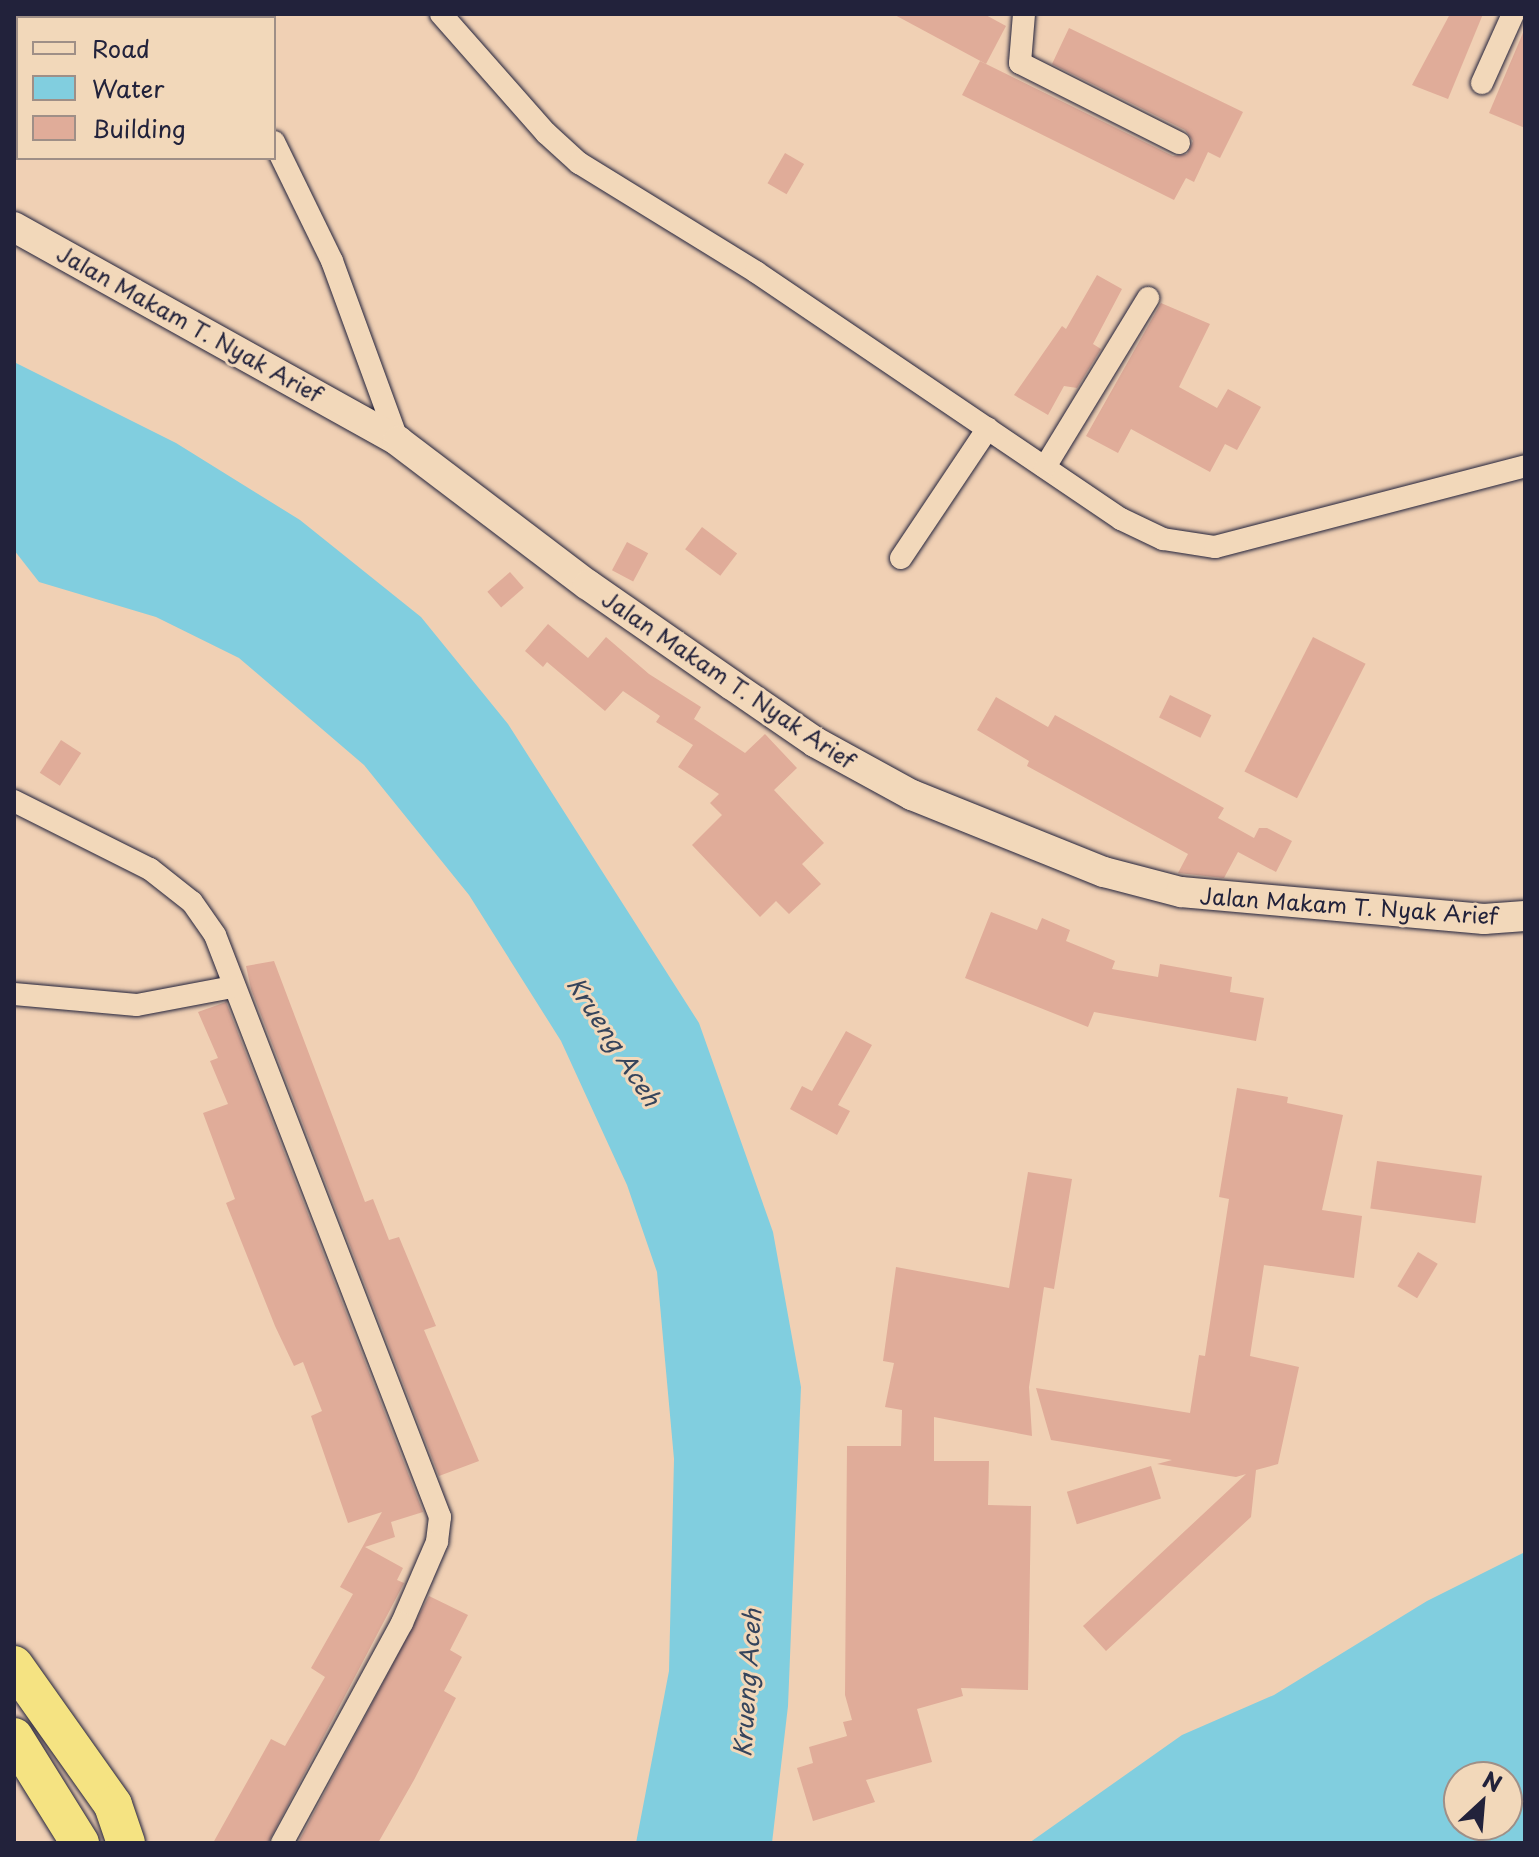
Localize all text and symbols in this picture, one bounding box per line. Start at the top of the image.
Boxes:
legend [16,16,276,160]
text: Road [92,30,150,66]
text: Water [92,70,164,106]
text: Building [92,110,186,146]
street label: Jalan Makam T. Nyak Arief [53,239,327,407]
street label: Jalan Makam T. Nyak Arief [597,584,861,774]
street label: Jalan Makam T. Nyak Arief [1199,881,1499,929]
water label: Krueng Aceh [562,971,666,1111]
water label: Krueng Aceh [727,1608,767,1758]
north arrow [1443,1761,1523,1841]
text: N [1478,1762,1508,1799]

